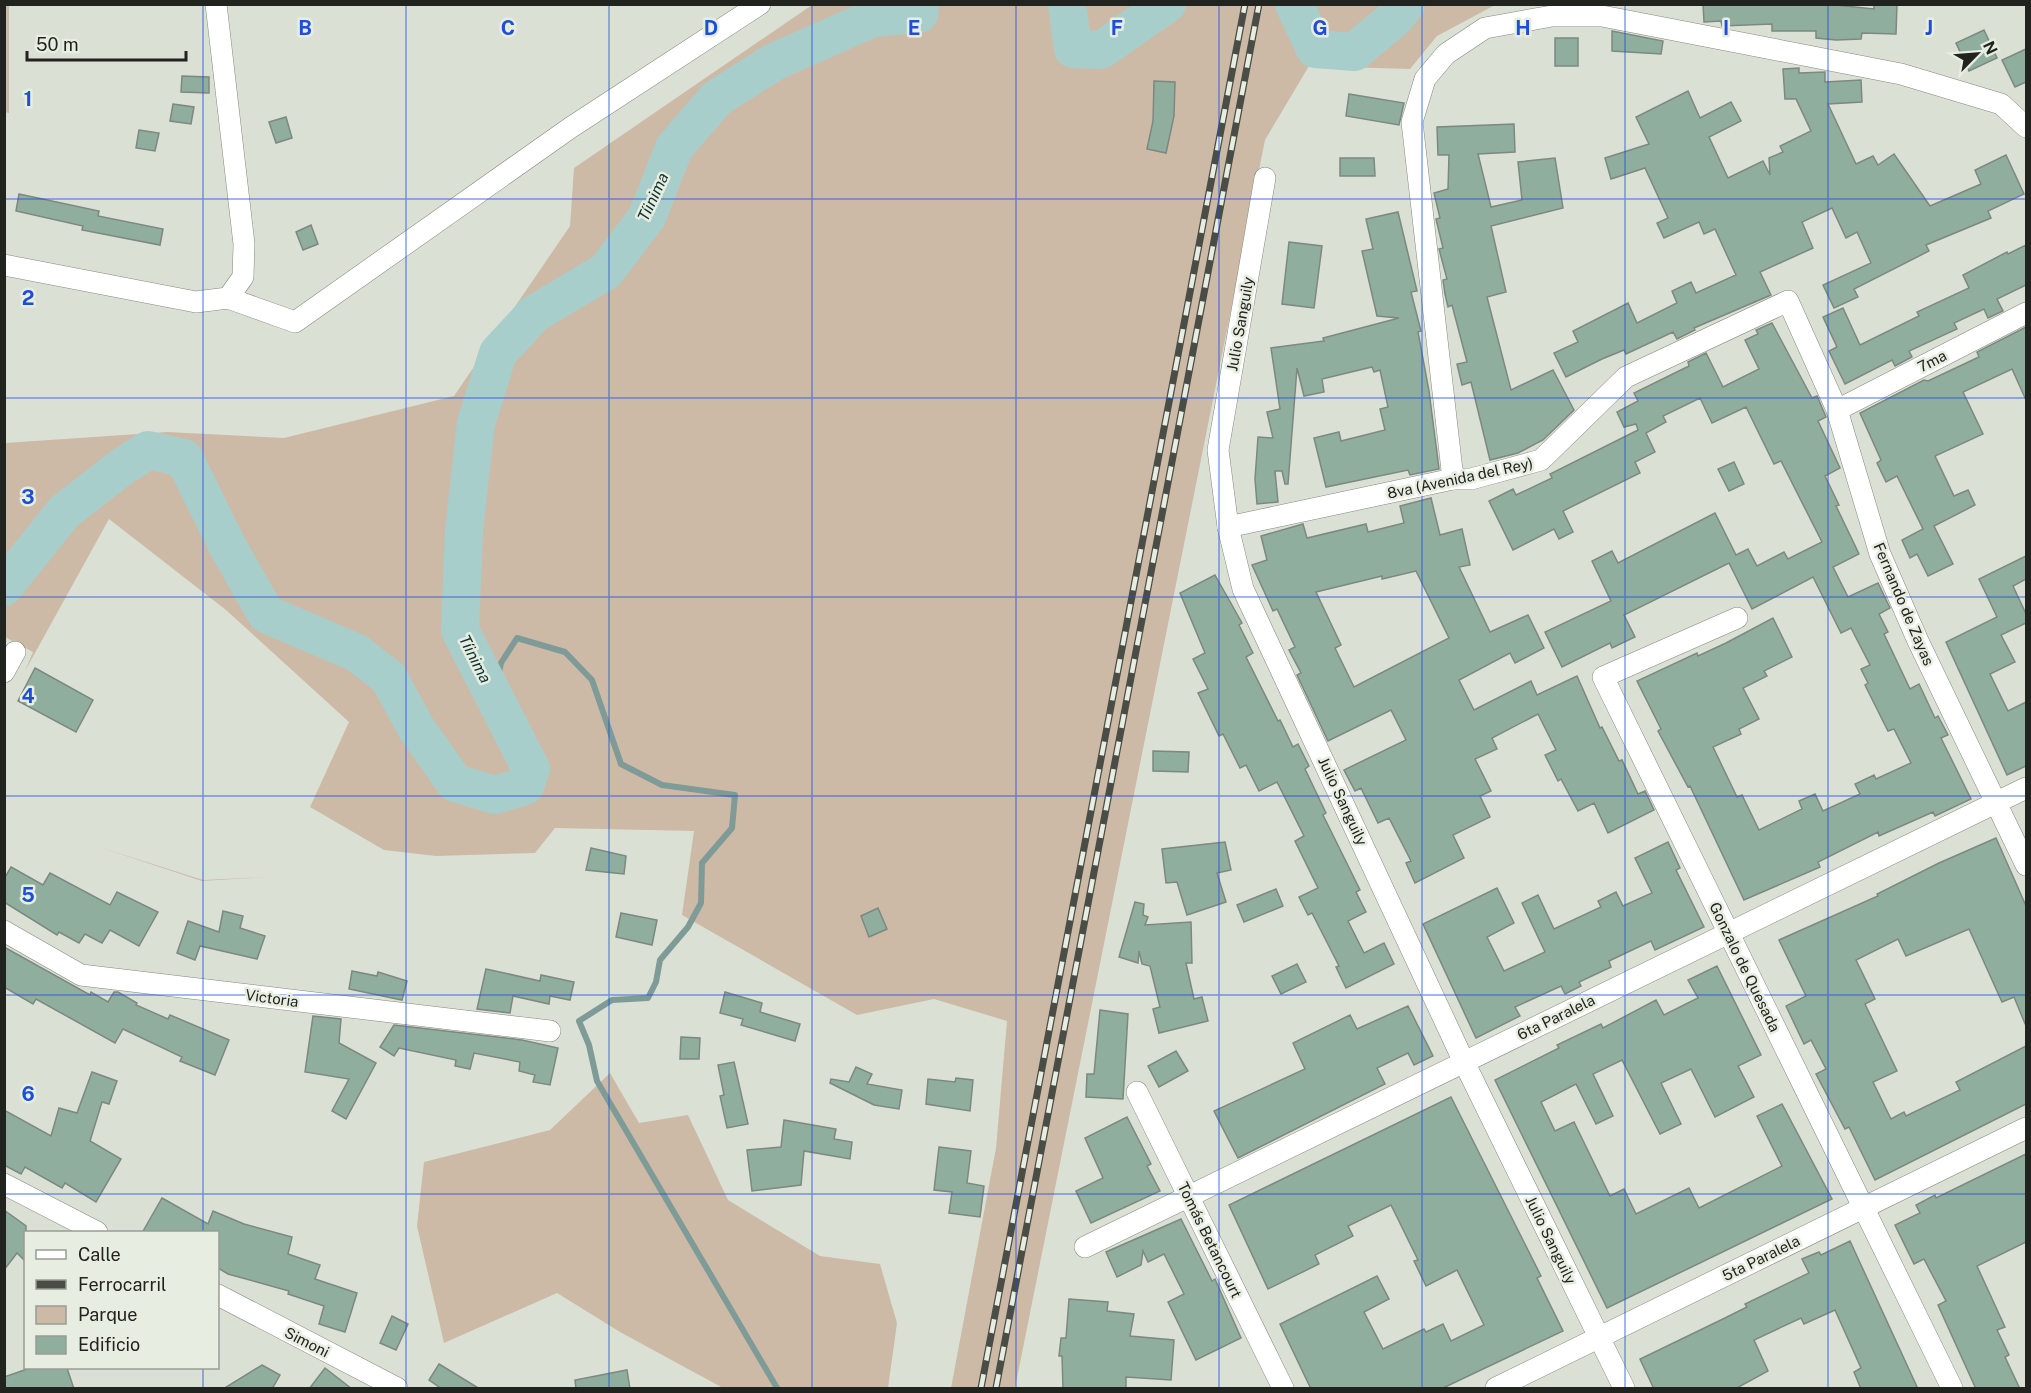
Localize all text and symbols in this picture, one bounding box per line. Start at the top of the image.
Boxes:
text: B [298,16,312,40]
text: C [501,16,515,40]
text: D [704,16,718,40]
text: E [908,16,920,40]
text: F [1111,16,1123,40]
text: G [1312,16,1328,40]
text: H [1515,16,1531,40]
text: I [1723,16,1729,40]
text: J [1925,16,1933,40]
scale bar [27,24,186,62]
north arrow [1947,24,2007,84]
text: 50 m [36,34,79,55]
text: N [1979,38,2001,58]
text: 1 [24,87,32,111]
water label: Tíinima [634,170,672,224]
street label: Julio Sanguily [1223,275,1257,373]
text: 2 [22,286,34,310]
street label: 7ma [1915,347,1949,375]
street label: 8va (Avenida del Rey) [1386,454,1534,502]
text: 3 [21,485,35,509]
street label: Fernando de Zayas [1870,540,1938,668]
water label: Tíinima [455,632,495,686]
text: 4 [21,684,35,708]
street label: Julio Sanguily [1315,754,1371,848]
text: 5 [21,883,35,907]
street label: Gonzalo de Quesada [1706,899,1784,1035]
street label: Victoria [244,986,300,1010]
street label: 6ta Paralela [1514,991,1598,1043]
text: 6 [21,1082,35,1106]
street label: Tomás Betancourt [1175,1179,1245,1301]
street label: Julio Sanguily [1522,1193,1580,1287]
legend [24,1231,219,1369]
street label: 5ta Paralela [1719,1232,1803,1284]
text: Calle [78,1244,121,1265]
text: Ferrocarril [78,1274,166,1295]
text: Parque [78,1304,138,1325]
street label: Simoni [282,1324,332,1360]
text: Edificio [78,1334,140,1355]

